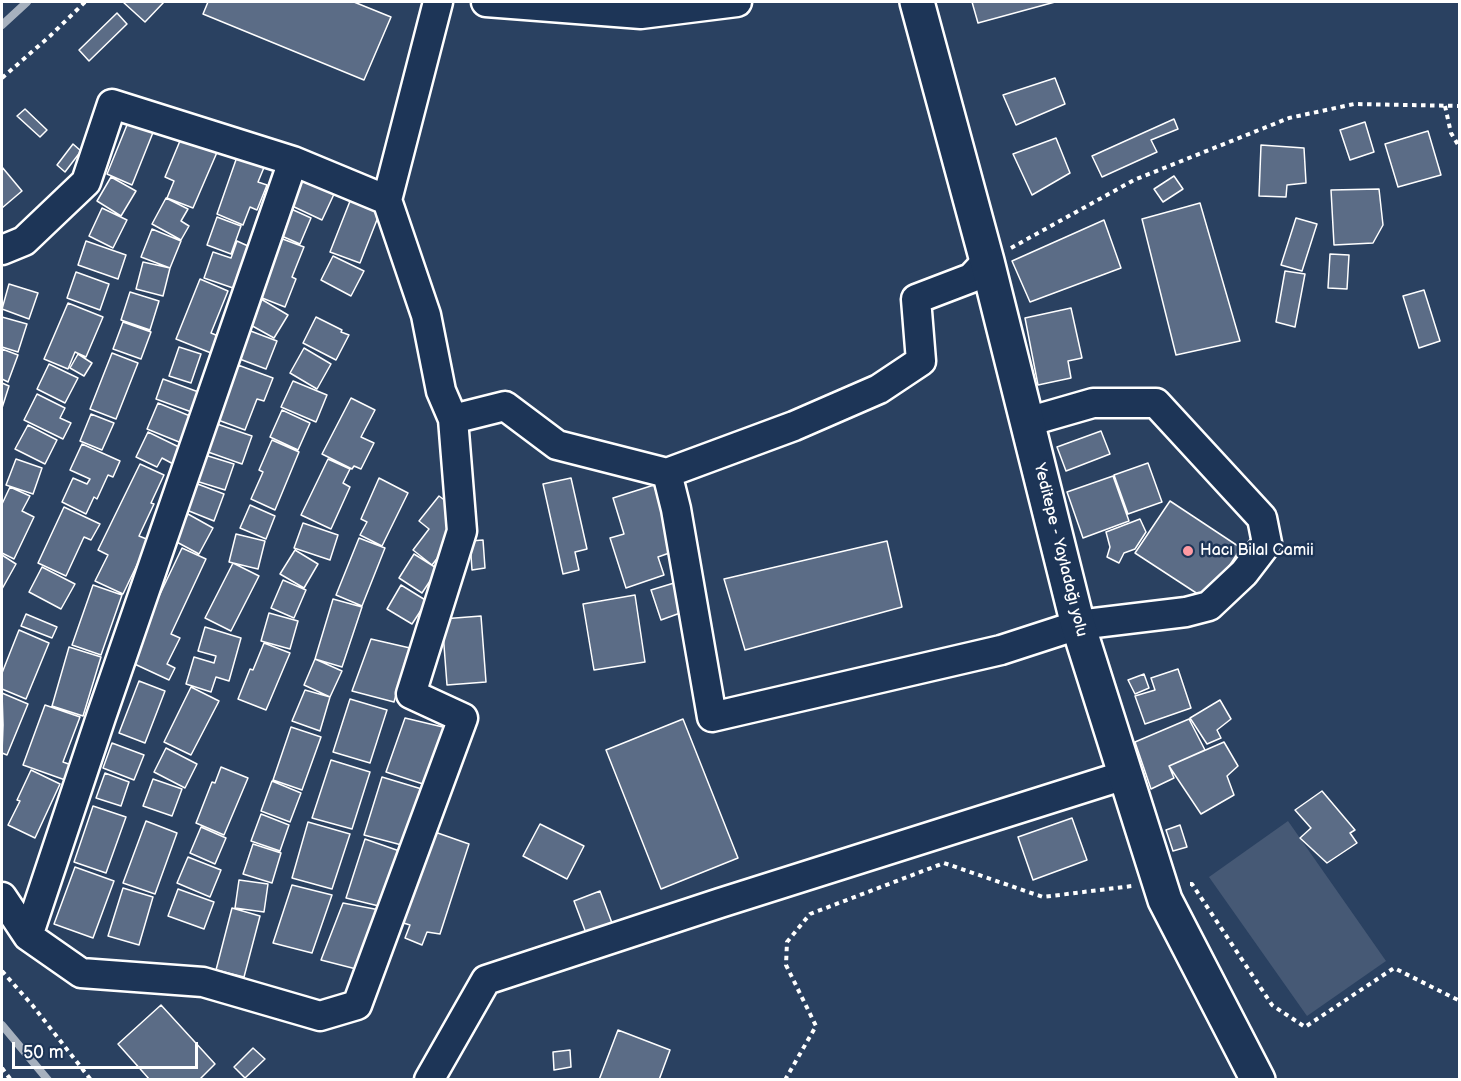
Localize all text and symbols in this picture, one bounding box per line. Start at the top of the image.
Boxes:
street label: Yeditepe - Yayladağı yolu [1029,461,1091,639]
place label: Hacı Bilal Camii [1200,541,1314,561]
marker: Hacı Bilal Camii [1181,544,1195,558]
scale bar [15,1030,201,1068]
text: 50 m [23,1042,64,1063]

